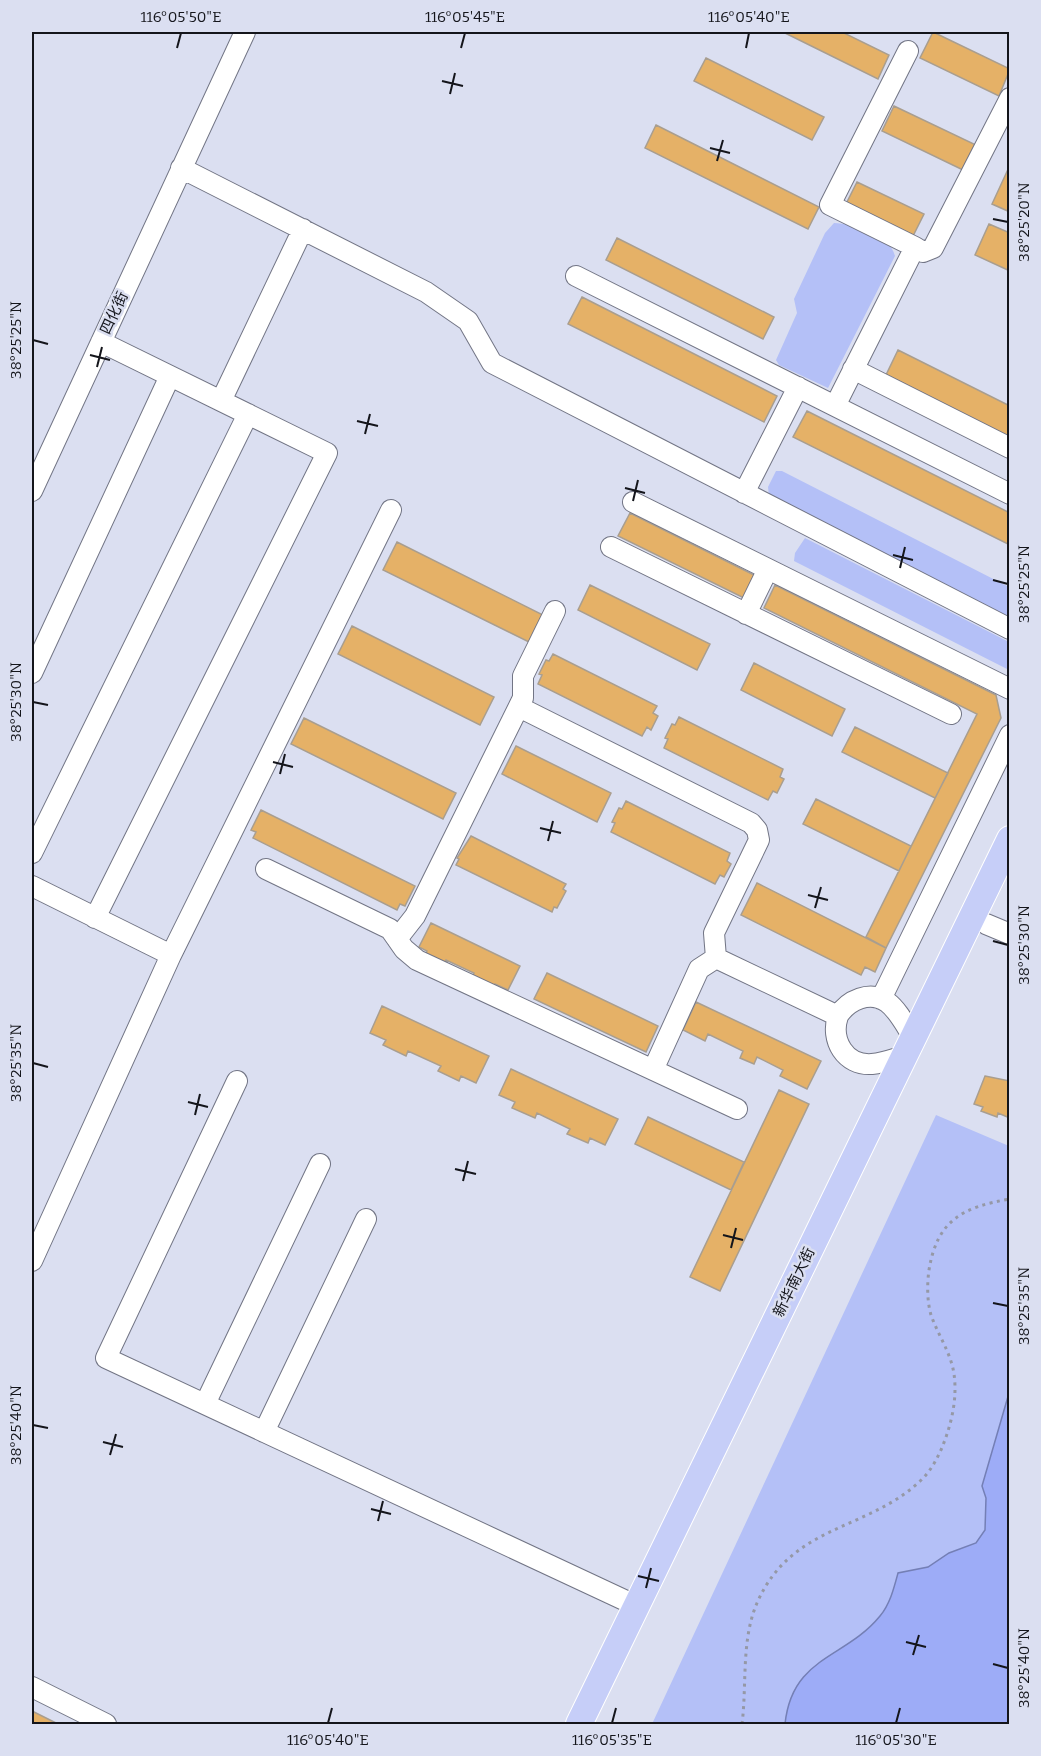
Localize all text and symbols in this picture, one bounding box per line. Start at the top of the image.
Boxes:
text: 116°05'50"E [140,8,222,26]
text: 116°05'45"E [425,8,505,26]
text: 116°05'40"E [708,8,790,26]
text: 38°25'20"N [1015,182,1033,262]
street label: 四化街 [96,289,132,337]
text: 38°25'25"N [7,301,25,379]
text: 38°25'25"N [1015,545,1033,623]
text: 38°25'30"N [7,662,25,742]
text: 38°25'30"N [1015,905,1033,985]
text: 38°25'35"N [7,1024,25,1102]
street label: 新华南大街 [769,1244,819,1320]
text: 38°25'35"N [1015,1267,1033,1345]
text: 38°25'40"N [7,1385,25,1465]
text: 38°25'40"N [1015,1628,1033,1708]
text: 116°05'40"E [287,1731,369,1749]
text: 116°05'35"E [572,1731,652,1749]
text: 116°05'30"E [855,1731,937,1749]

